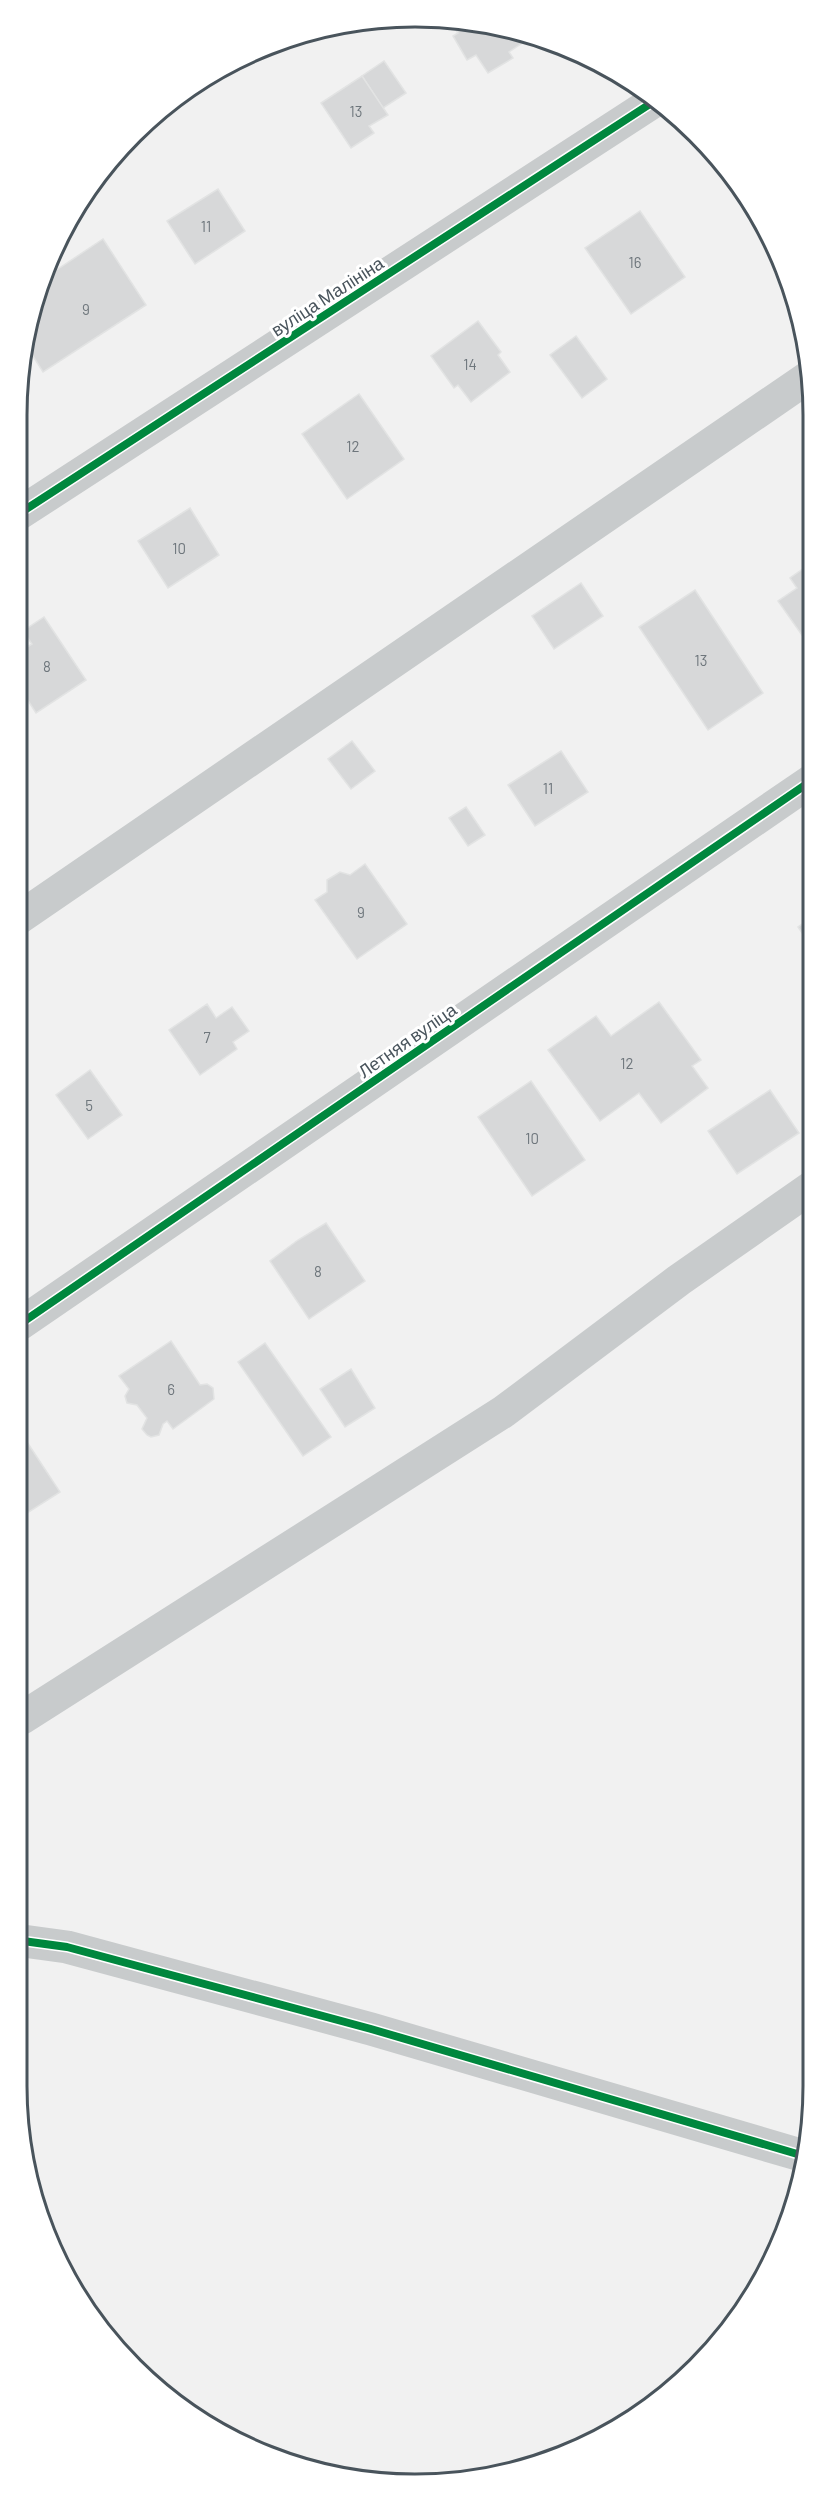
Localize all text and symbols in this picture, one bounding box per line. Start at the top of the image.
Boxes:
house number: 13 [350,102,362,120]
house number: 11 [201,217,211,235]
street label: вуліца Малініна [267,251,388,341]
house number: 16 [629,253,641,271]
house number: 9 [82,300,90,318]
house number: 14 [463,355,477,373]
house number: 12 [346,437,360,455]
house number: 10 [172,539,186,557]
house number: 13 [695,651,707,669]
house number: 8 [43,657,51,675]
house number: 11 [543,779,553,797]
house number: 9 [357,903,365,921]
street label: Летняя вуліца [354,997,461,1082]
house number: 7 [203,1028,211,1046]
house number: 12 [620,1054,634,1072]
house number: 5 [85,1096,93,1114]
house number: 10 [525,1129,539,1147]
house number: 8 [314,1262,322,1280]
house number: 6 [167,1380,175,1398]

